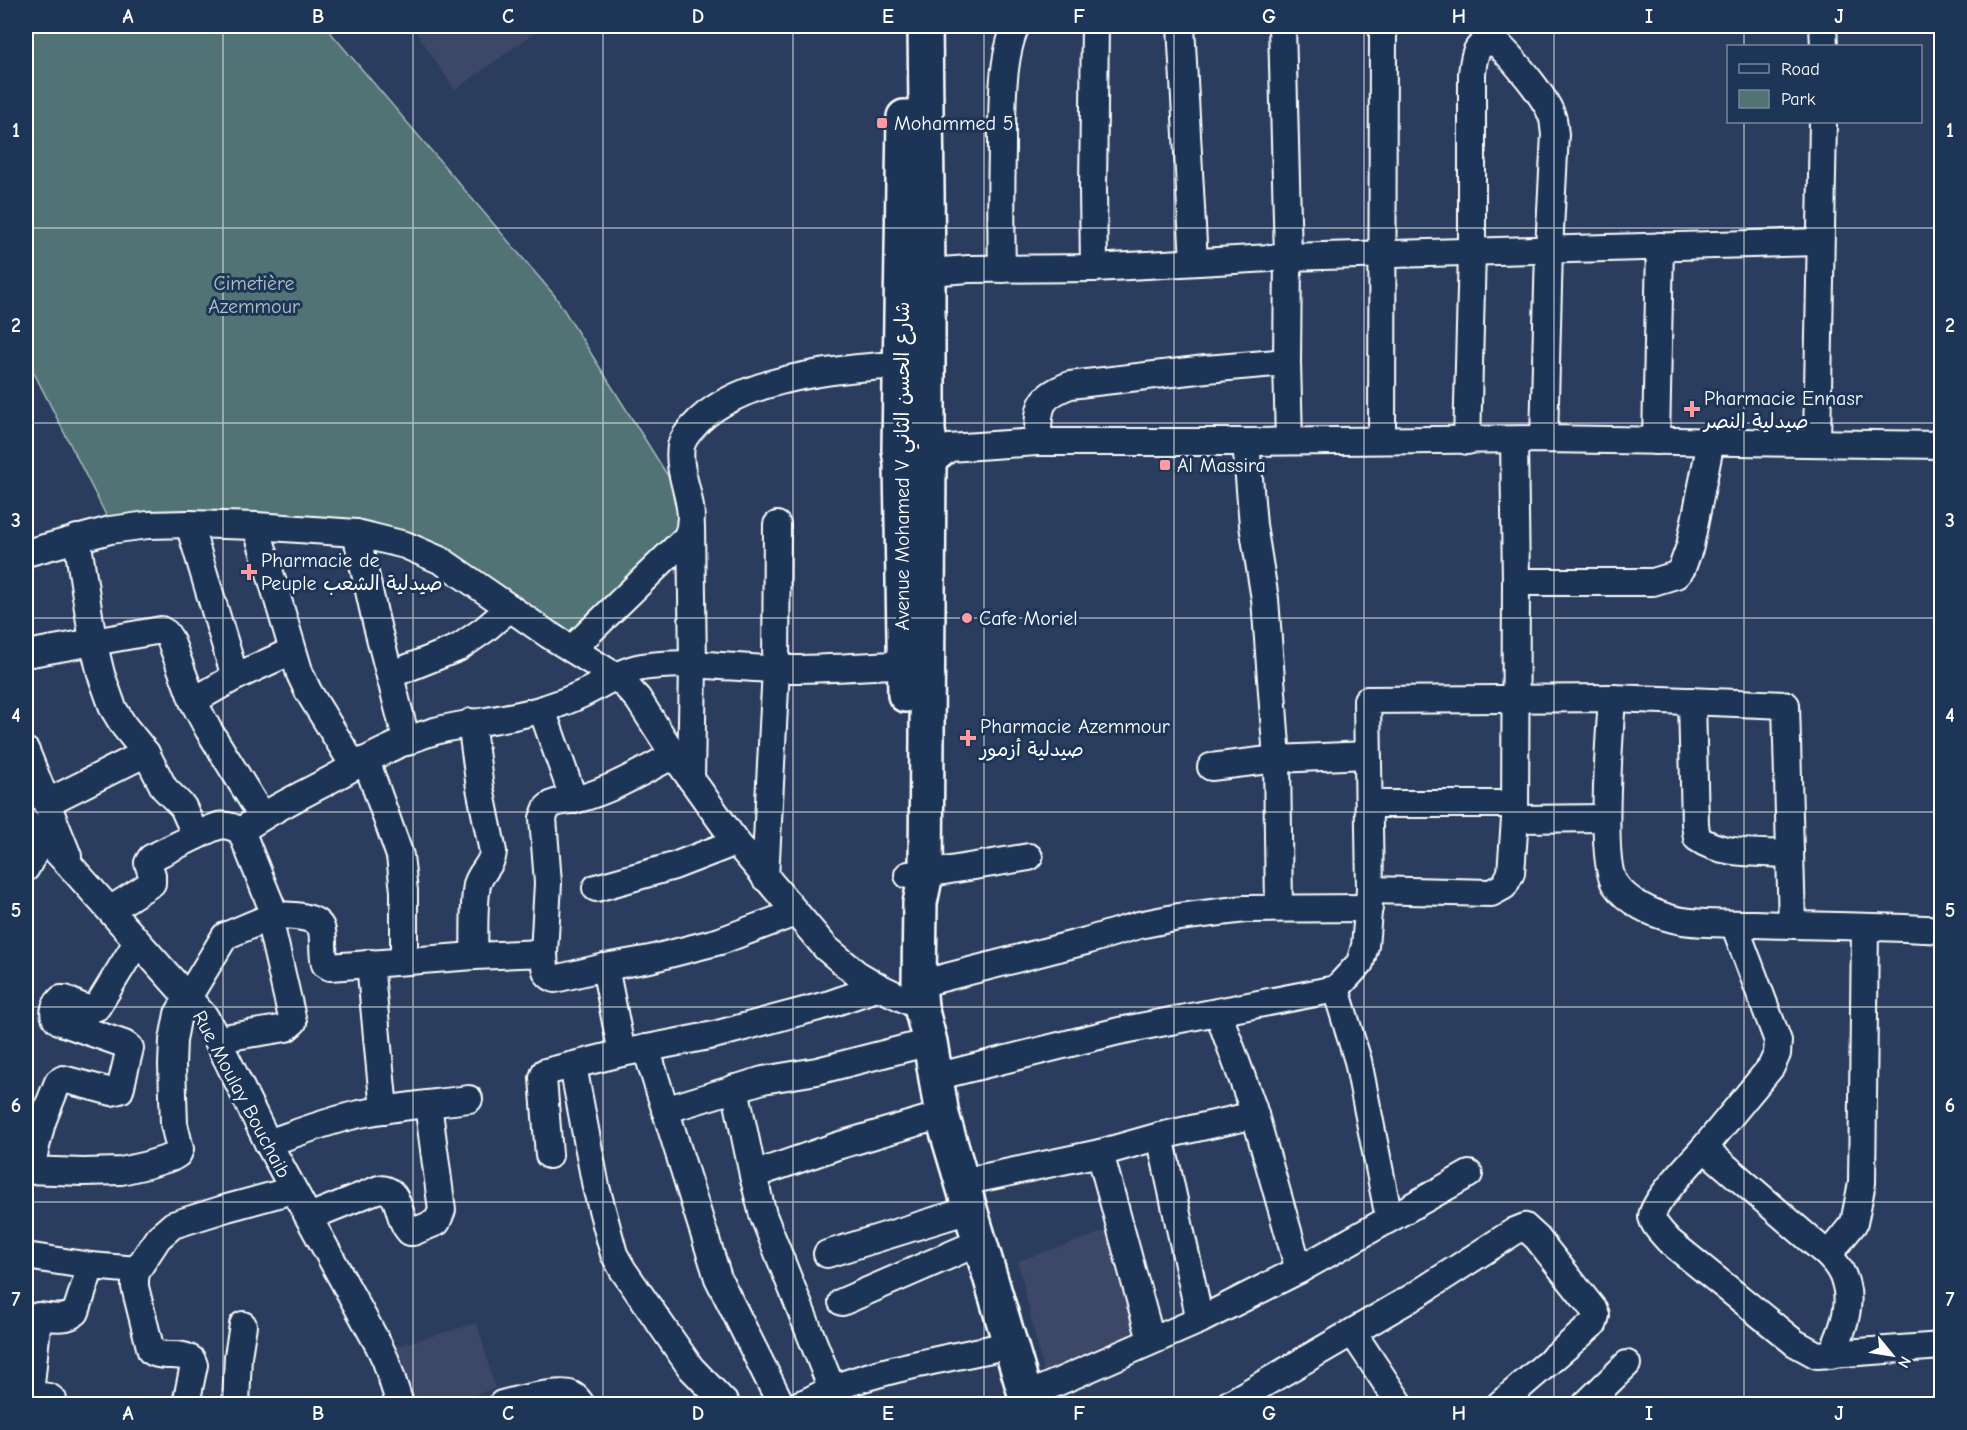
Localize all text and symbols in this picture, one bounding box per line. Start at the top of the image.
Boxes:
text: A [122,5,134,28]
text: B [312,5,324,28]
text: C [502,5,514,28]
text: D [692,5,704,28]
text: E [882,5,894,28]
text: F [1073,5,1085,28]
text: G [1262,5,1276,28]
text: H [1452,5,1466,28]
text: I [1645,5,1653,28]
text: J [1834,5,1844,28]
legend [1727,45,1922,123]
text: Road [1781,59,1820,80]
text: Park [1781,89,1816,110]
place label: Mohammed 5 [894,112,1014,135]
marker: Mohammed 5 [875,116,889,130]
text: 1 [12,119,20,142]
text: 1 [1946,119,1954,142]
park label: Cimetière Azemmour [208,272,300,318]
street label: Avenue Mohamed V شارع الحسن الثاني [891,302,920,630]
text: 2 [11,314,21,337]
text: 2 [1945,314,1955,337]
place label: Pharmacie Ennasr صيدلية النصر [1702,387,1863,433]
marker: Pharmacie Ennasr صيدلية النصر [1685,402,1699,416]
place label: Al Massira [1177,454,1266,477]
marker: Al Massira [1158,458,1172,472]
text: 3 [11,509,21,532]
text: 3 [1945,509,1955,532]
place label: Pharmacie de Peuple صيدلية الشعب [261,549,443,595]
marker: Pharmacie de Peuple صيدلية الشعب [242,565,256,579]
place label: Cafe Moriel [979,607,1078,630]
marker: Cafe Moriel [960,611,974,625]
text: 4 [11,704,21,727]
text: 4 [1945,704,1955,727]
place label: Pharmacie Azemmour صيدلية أزمور [978,715,1170,761]
marker: Pharmacie Azemmour صيدلية أزمور [961,731,975,745]
text: 5 [11,899,21,922]
text: 5 [1945,899,1955,922]
street label: Rue Moulay Bouchaib [188,1007,295,1182]
text: 6 [11,1094,21,1117]
text: 6 [1945,1094,1955,1117]
text: 7 [12,1288,21,1311]
text: 7 [1946,1288,1955,1311]
north arrow [1862,1325,1922,1385]
text: N [1894,1353,1915,1371]
text: A [122,1402,134,1425]
text: B [312,1402,324,1425]
text: C [502,1402,514,1425]
text: D [692,1402,704,1425]
text: E [882,1402,894,1425]
text: F [1073,1402,1085,1425]
text: G [1262,1402,1276,1425]
text: H [1452,1402,1466,1425]
text: I [1645,1402,1653,1425]
text: J [1834,1402,1844,1425]

